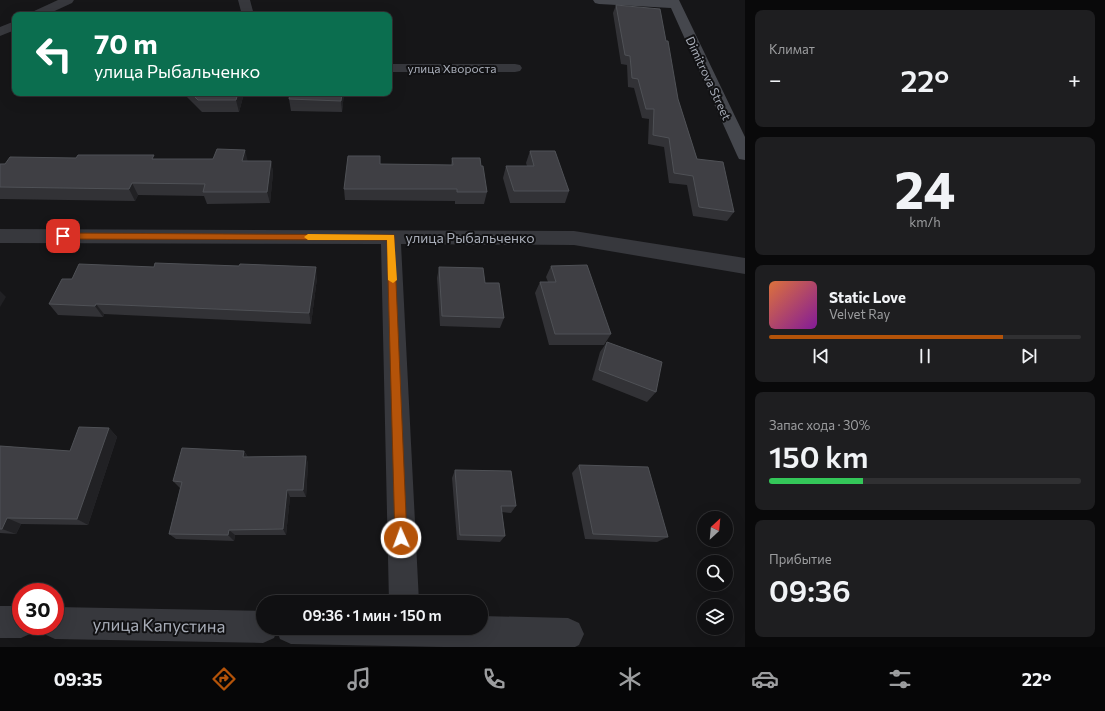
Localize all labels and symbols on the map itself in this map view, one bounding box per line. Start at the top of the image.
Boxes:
street label: Dimitrova Street [684,34,734,122]
street label: улица Хвороста [408,61,496,75]
pin [46,219,80,253]
street label: улица Рыбальченко [405,229,535,246]
north arrow [697,511,733,547]
position arrow [380,517,422,559]
speed limit sign: 30 [12,583,64,635]
street label: улица Капустина [92,613,226,637]

